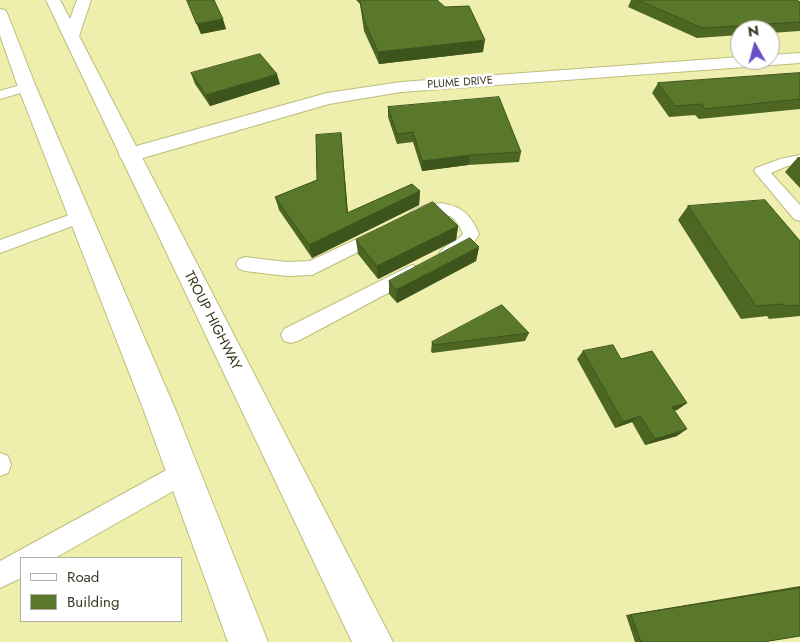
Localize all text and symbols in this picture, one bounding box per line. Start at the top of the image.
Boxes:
north arrow [730,20,780,70]
text: N [747,21,760,42]
street label: PLUME DRIVE [427,74,493,92]
street label: TROUP HIGHWAY [180,269,244,373]
legend [20,557,182,622]
text: Road [67,566,99,588]
text: Building [67,591,119,613]

